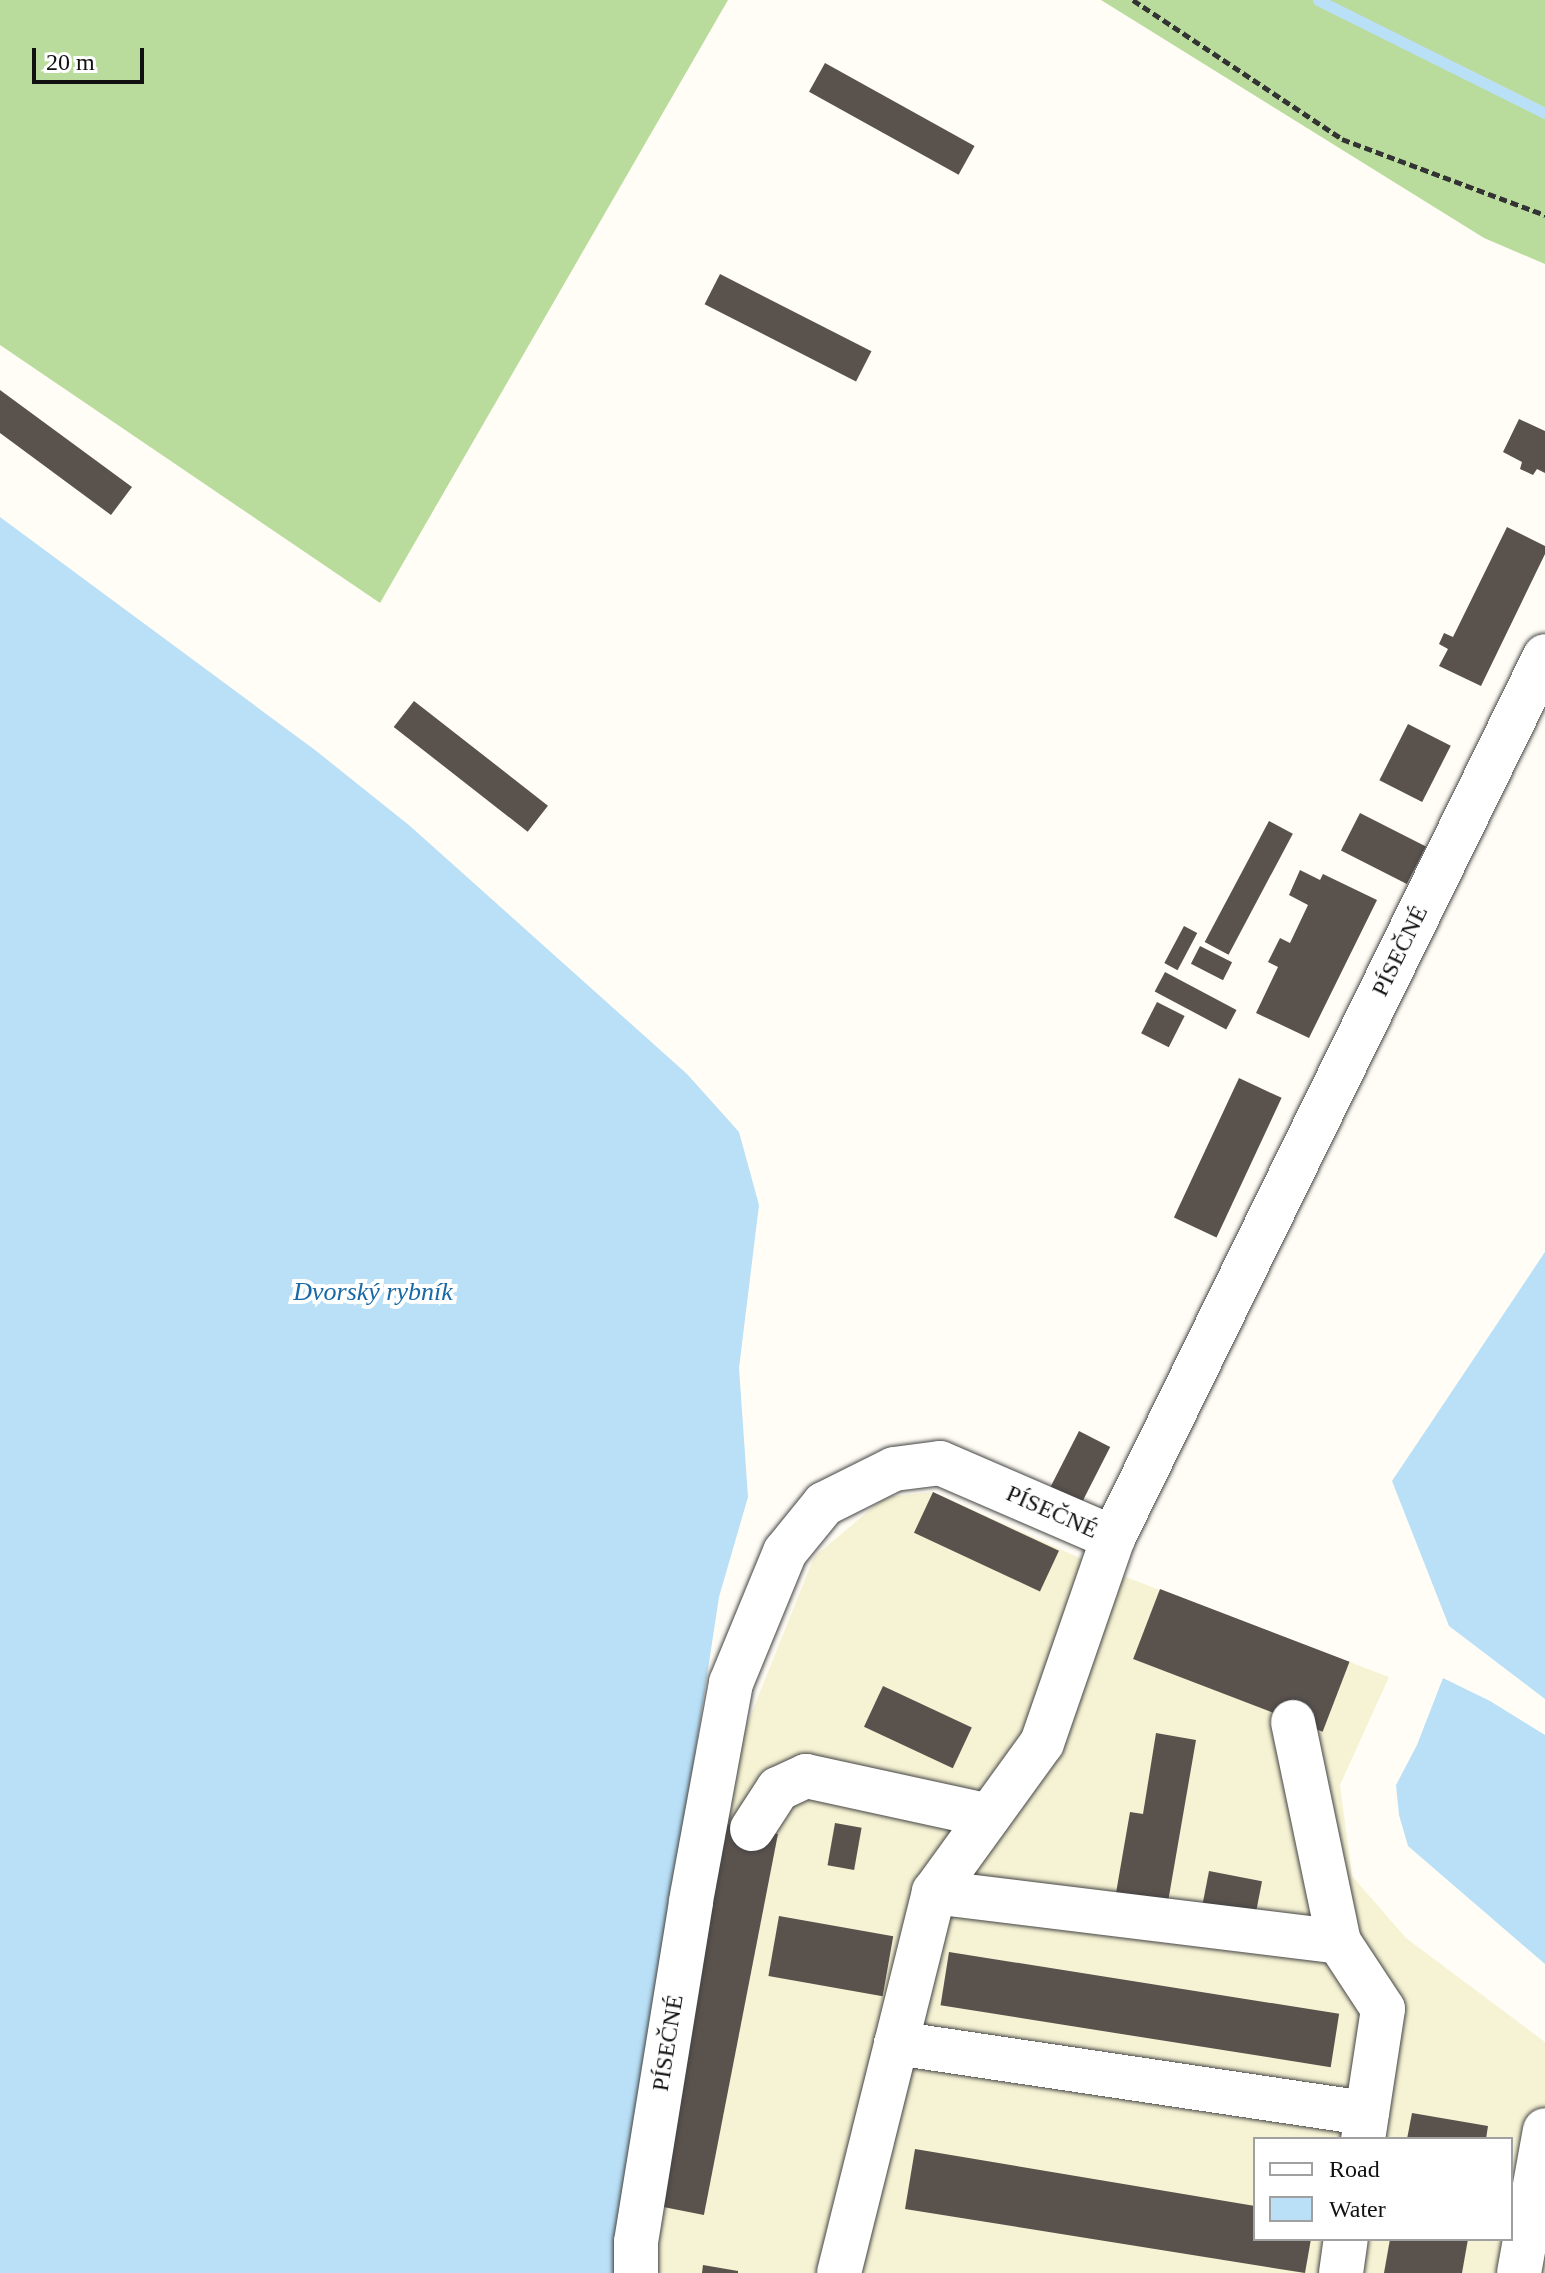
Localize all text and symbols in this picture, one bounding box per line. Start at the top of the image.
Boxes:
scale bar [36,32,148,82]
text: 20 m [46,49,95,75]
street label: PÍSEČNÉ [1366,901,1434,1001]
water label: Dvorský rybník [293,1276,453,1308]
street label: PÍSEČNÉ [1002,1479,1102,1545]
street label: PÍSEČNÉ [646,1993,690,2093]
legend [1253,2137,1513,2241]
text: Road [1329,2156,1380,2182]
text: Water [1329,2196,1386,2222]

